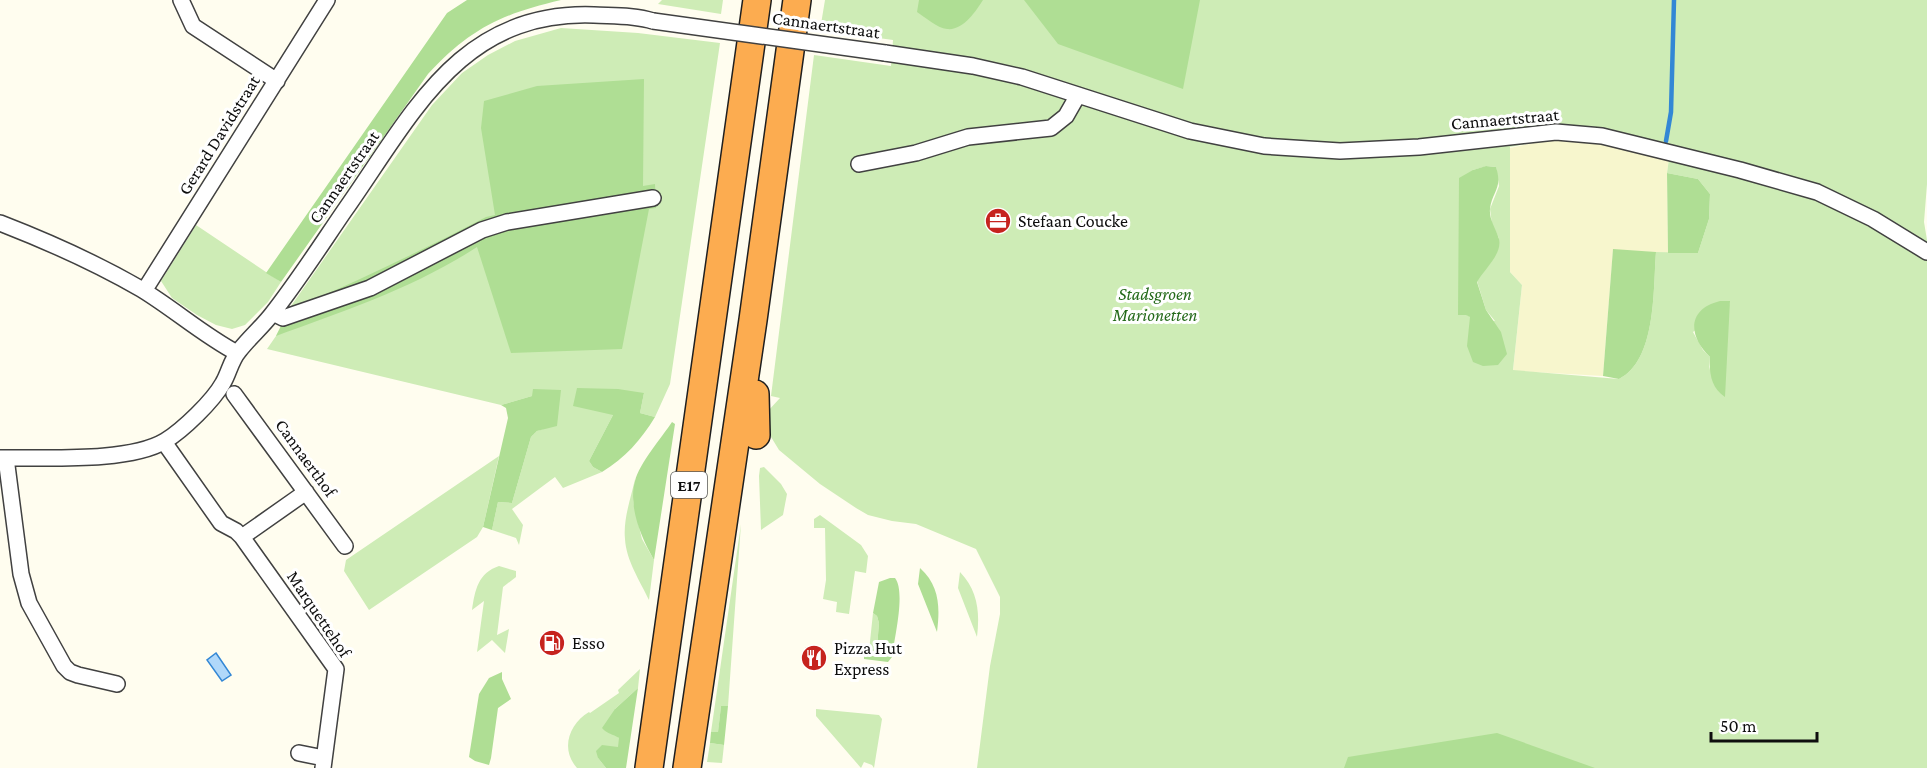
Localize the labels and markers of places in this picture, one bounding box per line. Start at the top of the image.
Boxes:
office icon: Stefaan Coucke [983,206,1013,236]
place label: Stefaan Coucke [1018,211,1128,231]
fuel station icon: Esso [537,628,567,658]
place label: Esso [572,633,605,653]
place label: Pizza Hut Express [834,638,903,679]
restaurant icon: Pizza Hut Express [799,643,829,673]

